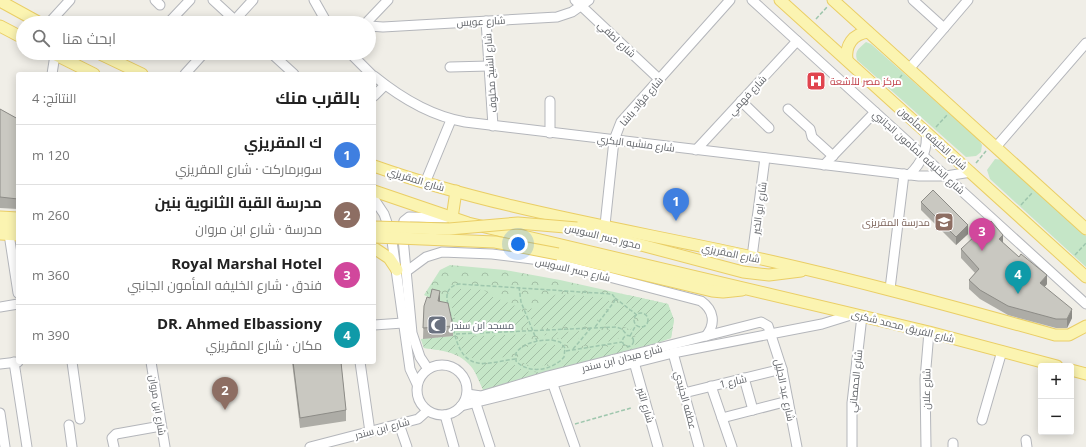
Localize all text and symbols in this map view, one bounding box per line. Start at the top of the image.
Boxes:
street label: شارع عويس [456,13,506,29]
search box [16,16,376,60]
street label: شارع لطفي [594,18,639,61]
icon: search [30,27,52,49]
text: ابحث هنا [62,28,116,48]
street label: شارع الشيخ مخلوف [480,33,500,113]
hospital icon: مركز مصر للأشعة [805,70,827,92]
street label: شارع فهمي [725,72,770,119]
street label: شارع فؤاد باشا [616,73,666,129]
place label: مركز مصر للأشعة [830,74,901,88]
text: بالقرب منك [275,86,360,109]
text: النتائج: 4 [32,89,76,107]
street label: شارع الخليفه المأمون [896,103,970,173]
street label: شارع الخليفه المأمون الجانبي [869,107,968,198]
street label: شارع منشيه البكري [596,131,676,156]
text: ك المقريزي [244,132,322,152]
text: 120 m [32,146,70,164]
text: 1 [343,146,351,164]
text: سوبرماركت · شارع المقريزي [175,160,322,178]
street label: شارع المقريزي [385,164,446,195]
street label: شارع ابو الخير [748,181,770,236]
pin: 1 [663,188,689,221]
text: مدرسة القبة الثانوية بنين [155,192,322,212]
text: 260 m [32,206,70,224]
text: 2 [343,206,351,224]
school or university icon: مدرسة المقريزى [933,211,955,233]
place label: مدرسة المقريزى [862,215,930,229]
pin: 3 [969,218,995,251]
text: مدرسة · شارع ابن مروان [195,220,322,238]
street label: محور جسر السويس [563,220,643,252]
your location [508,234,528,254]
street label: شارع المقريزي [700,240,761,267]
text: Royal Marshal Hotel [171,253,322,273]
street label: شارع جسر السويس [534,254,612,284]
pin: 4 [1005,261,1031,294]
text: 360 m [32,266,70,284]
text: 3 [343,266,351,284]
text: فندق · شارع الخليفه المأمون الجانبي [127,276,322,294]
street label: شارع الفريق محمد شكرى [850,306,956,346]
text: DR. Ahmed Elbassiony [157,313,322,333]
mosque icon: مسجد ابن سندر [426,314,448,336]
place label: مسجد ابن سندر [450,318,514,332]
text: 390 m [32,326,70,344]
text: 4 [343,326,351,344]
text: مكان · شارع المقريزي [206,336,322,354]
street label: شارع ميدان ابن سندر [579,341,664,375]
street label: شارع الحمصاني [845,349,866,413]
street label: شارع عبد الجليل [772,358,798,422]
map controls [1038,363,1074,435]
button: + [1038,363,1074,399]
street label: شارع علان [919,368,933,410]
street label: عطفه الجنيدي [671,369,701,431]
street label: شارع 1 [718,371,748,391]
street label: شارع ابن مروان [146,374,170,436]
pin: 2 [212,377,238,410]
street label: شارع التبر [634,385,658,424]
button: − [1038,399,1074,435]
street label: شارع ابن سندر [352,414,411,442]

